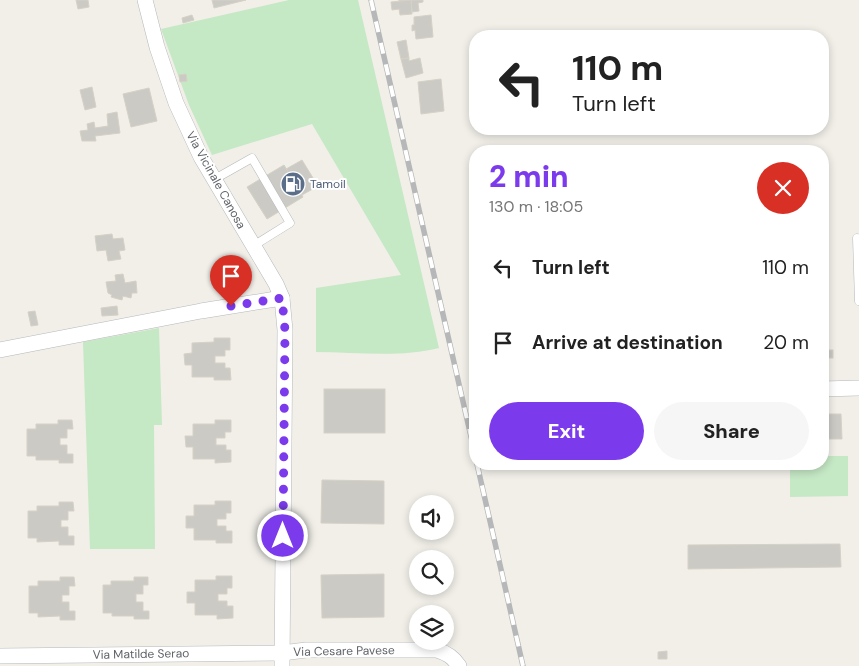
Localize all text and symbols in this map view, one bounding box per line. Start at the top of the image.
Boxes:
text: 110 m [572,45,663,91]
icon: left [489,50,554,115]
text: Turn left [572,89,656,118]
street label: Via Vicinale Canosa [183,128,249,232]
text: 2 min [489,157,569,196]
button: close [757,162,809,214]
fuel station icon: Tamoil [280,171,306,197]
place label: Tamoil [310,176,346,192]
text: 130 m · 18:05 [489,196,583,217]
icon: left [489,254,517,282]
pin [210,255,252,306]
text: Turn left [532,255,610,280]
text: 110 m [762,255,809,280]
icon: arrive [217,262,245,290]
icon: arrive [489,329,517,357]
text: Arrive at destination [532,330,723,355]
text: 20 m [763,330,809,355]
button: Exit [489,402,644,460]
button: Share [654,402,809,460]
map controls [409,495,454,650]
button: sound [409,495,454,540]
position arrow [256,509,308,561]
button: search [409,550,454,595]
button: layers [409,605,454,650]
street label: Via Cesare Pavese [293,642,395,660]
street label: Via Matilde Serao [93,645,189,663]

